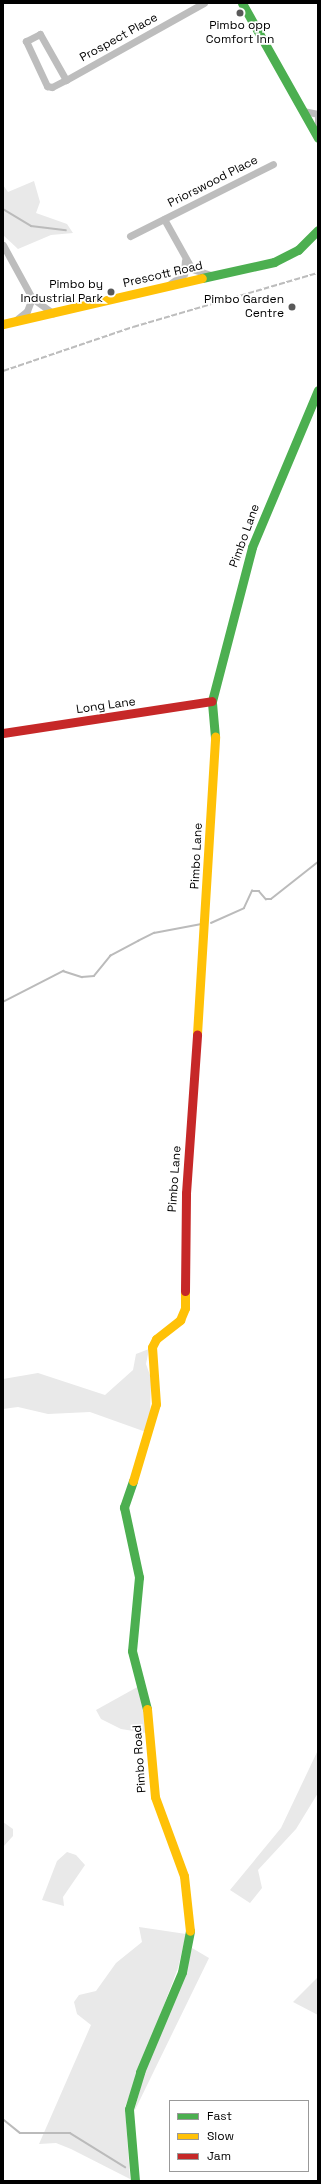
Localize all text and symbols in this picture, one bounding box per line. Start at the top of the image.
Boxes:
marker: Pimbo opp Comfort Inn [235,8,245,18]
street label: Prospect Place [78,11,160,65]
place label: Pimbo opp Comfort Inn [206,19,274,47]
street label: Priorswood Place [166,153,260,211]
street label: Prescott Road [122,259,204,291]
place label: Pimbo by Industrial Park [21,278,103,306]
marker: Pimbo by Industrial Park [106,287,116,297]
place label: Pimbo Garden Centre [204,293,284,321]
marker: Pimbo Garden Centre [287,302,297,312]
street label: Pimbo Lane [227,502,263,570]
street label: Long Lane [75,695,137,717]
street label: Pimbo Lane [188,822,206,890]
street label: Pimbo Lane [165,1145,185,1213]
street label: Pimbo Road [130,1725,150,1793]
legend [169,2100,309,2172]
text: Fast [207,2108,232,2124]
text: Slow [207,2128,234,2144]
text: Jam [207,2148,231,2164]

